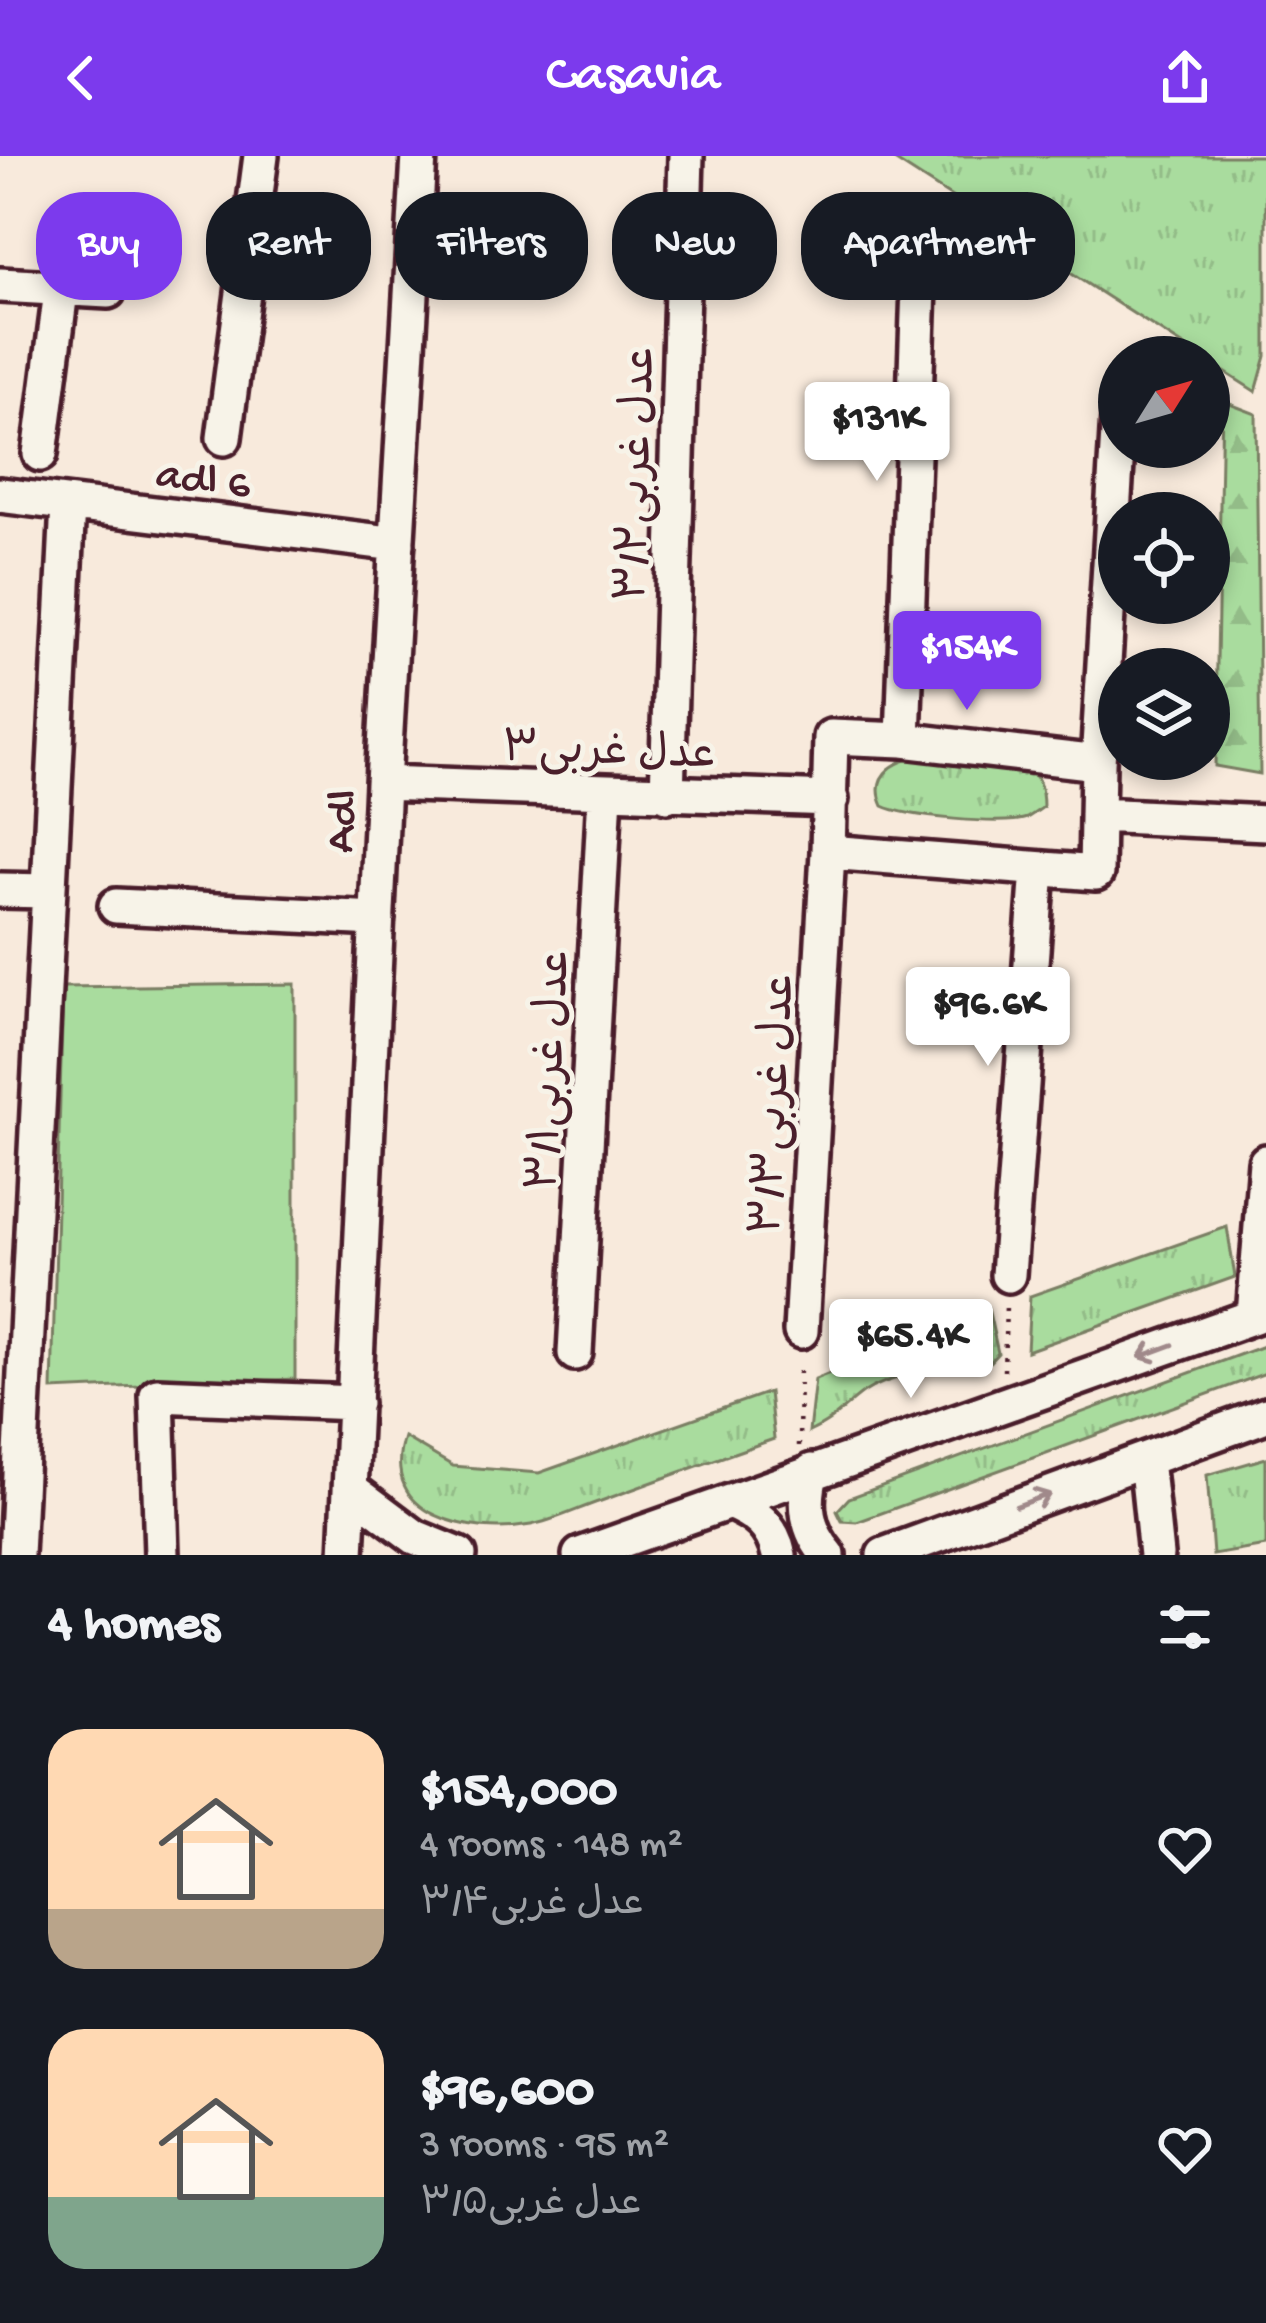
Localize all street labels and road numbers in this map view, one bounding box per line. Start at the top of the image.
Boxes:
street label: عدل غربی۳/۲ [609,346,670,602]
street label: adl 6 [153,450,254,515]
street label: عدل غربی۳ [501,724,716,785]
street label: Adl [316,789,373,854]
street label: عدل غربی۳/۱ [520,949,585,1192]
street label: عدل غربی۳/۳ [743,973,810,1236]

